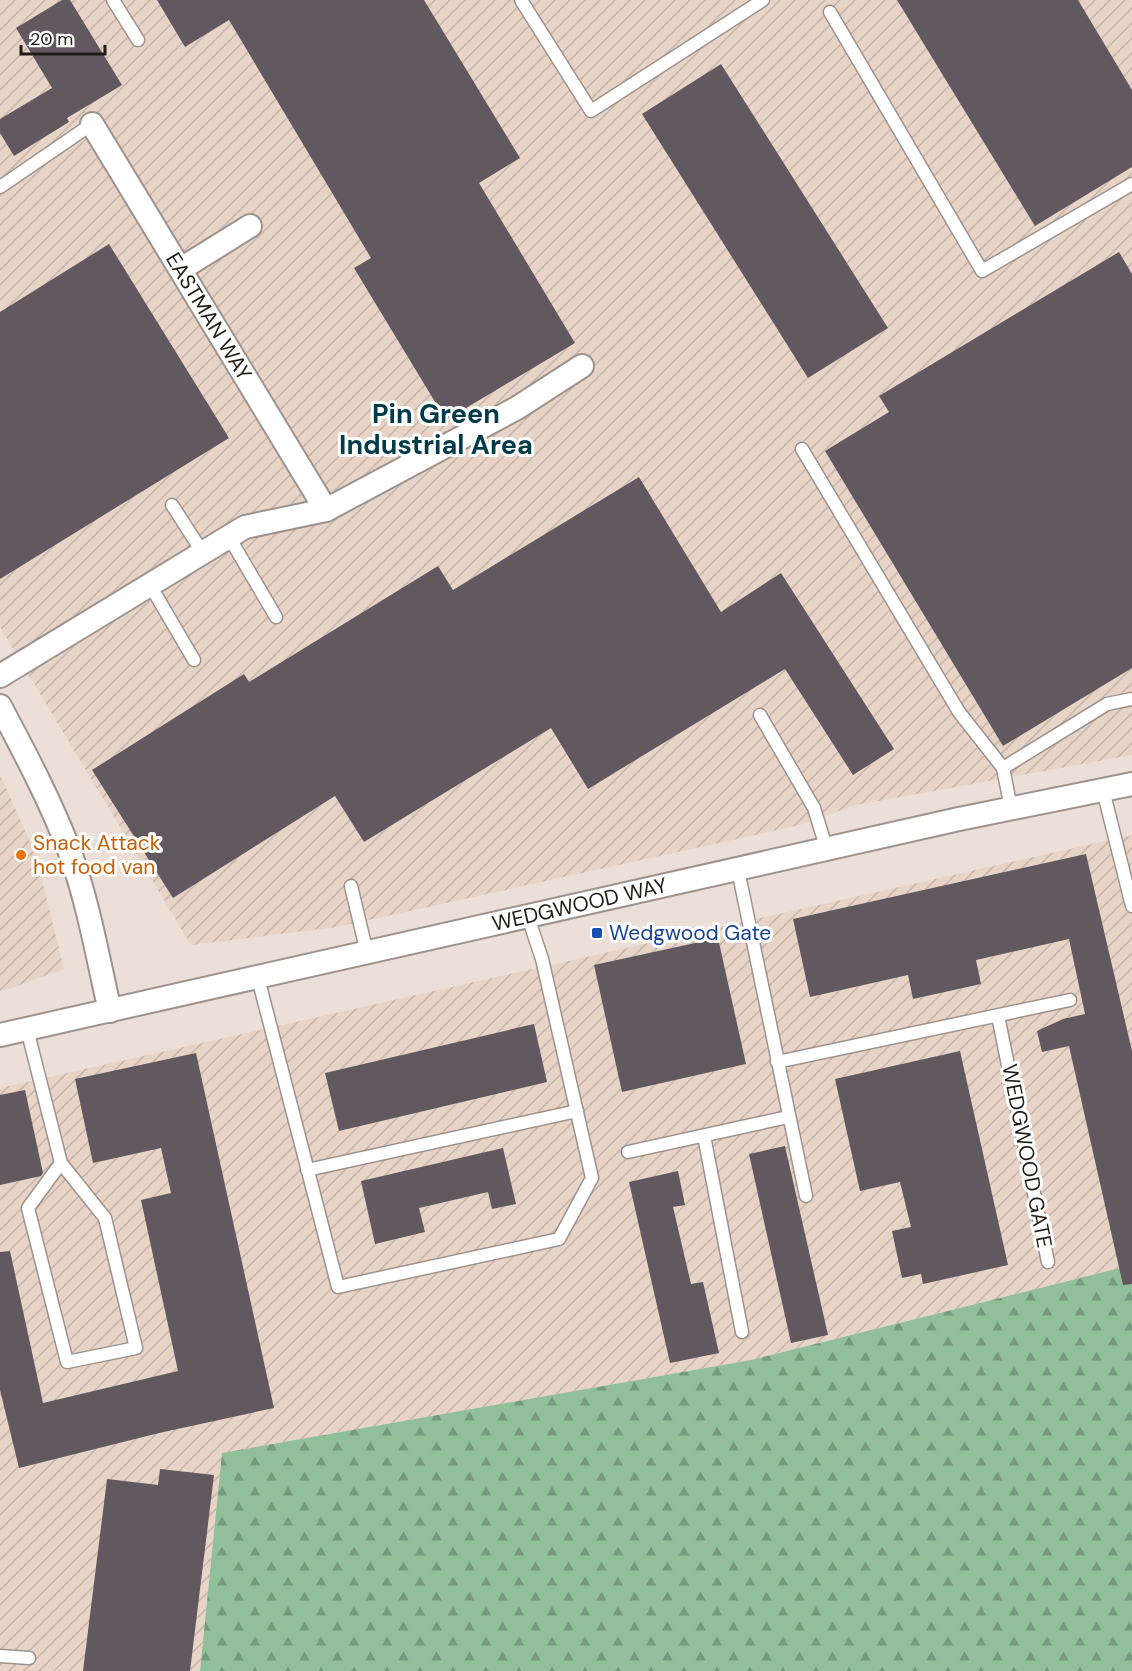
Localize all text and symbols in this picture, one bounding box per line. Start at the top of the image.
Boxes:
scale bar [21,18,105,56]
text: 20 m [30,27,73,51]
street label: EASTMAN WAY [159,247,258,386]
district label: Pin Green Industrial Area [339,396,533,462]
place label: Snack Attack hot food van [33,829,161,881]
marker: Snack Attack hot food van [14,848,28,862]
street label: WEDGWOOD WAY [489,871,670,938]
place label: Wedgwood Gate [609,919,771,947]
marker: Wedgwood Gate [590,926,604,940]
street label: WEDGWOOD GATE [995,1062,1059,1250]

